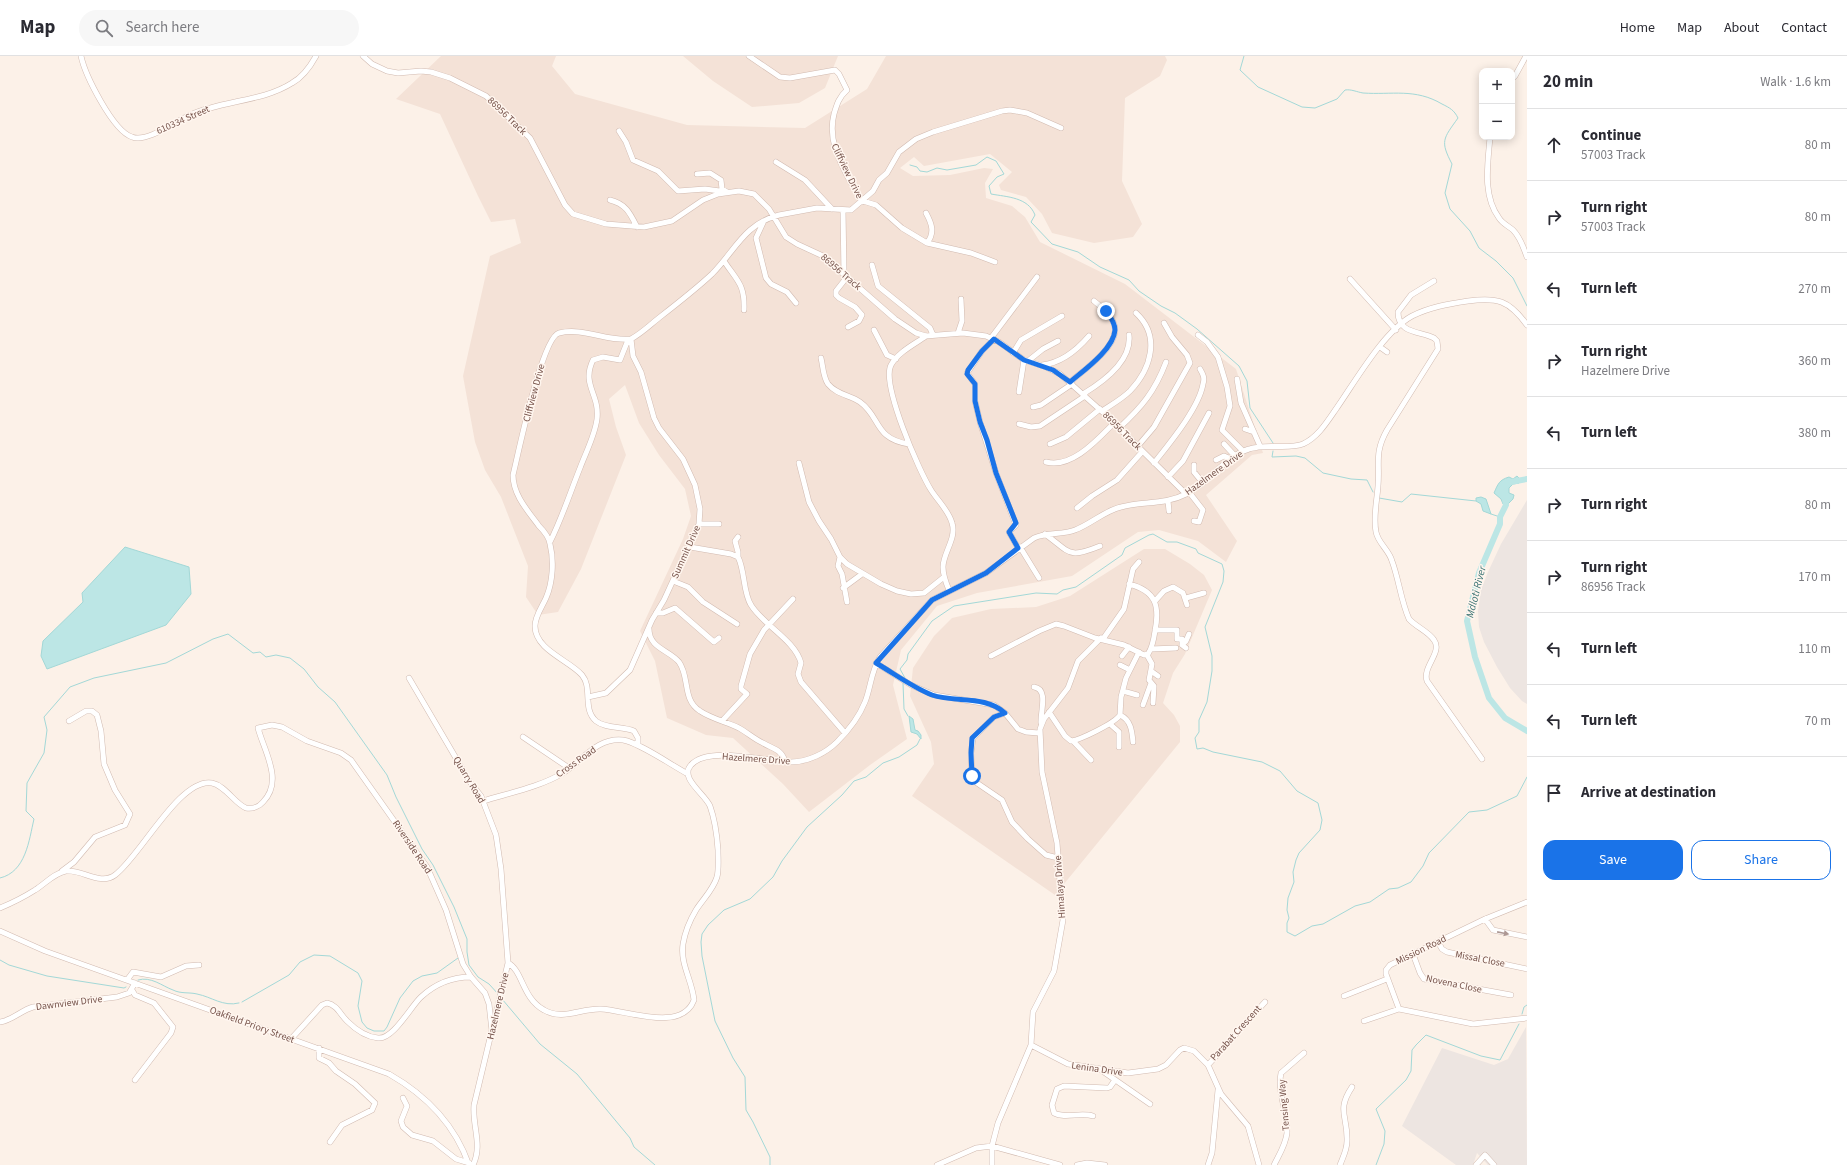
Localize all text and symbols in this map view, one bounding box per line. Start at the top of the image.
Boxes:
search box [79,10,359,46]
text: Map [20,14,55,41]
icon: search [93,17,115,39]
text: Search here [125,17,199,38]
text: Home [1620,18,1655,38]
text: Map [1677,18,1702,38]
text: About [1724,18,1759,38]
text: Contact [1781,18,1827,38]
map controls [1479,68,1515,140]
button: + [1479,68,1515,104]
text: 20 min [1543,70,1593,94]
text: Walk · 1.6 km [1760,73,1831,91]
street label: 86956 Track [484,94,530,138]
street label: 610334 Street [154,102,212,138]
button: − [1479,104,1515,140]
text: Continue [1581,125,1641,146]
icon: ahead [1543,134,1565,156]
text: 80 m [1805,136,1831,154]
street label: Cliffview Drive [828,141,866,201]
text: 57003 Track [1581,146,1645,164]
text: Turn right [1581,197,1647,218]
icon: right [1543,206,1565,228]
text: 80 m [1805,208,1831,226]
text: 57003 Track [1581,218,1645,236]
street label: 86956 Track [818,250,864,294]
icon: left [1543,278,1565,300]
text: Turn left [1581,278,1637,299]
text: 270 m [1798,280,1831,298]
route end [1097,302,1115,320]
text: Turn right [1581,341,1647,362]
icon: right [1543,350,1565,372]
text: 360 m [1798,352,1831,370]
street label: Cliffview Drive [520,362,548,424]
text: Hazelmere Drive [1581,362,1670,380]
street label: 86956 Track [1100,409,1144,453]
icon: left [1543,422,1565,444]
text: Turn left [1581,422,1637,443]
text: 380 m [1798,424,1831,442]
street label: Hazelmere Drive [1182,447,1246,499]
icon: right [1543,494,1565,516]
text: Turn right [1581,494,1647,515]
text: 80 m [1805,496,1831,514]
street label: Summit Drive [668,523,704,581]
text: Turn right [1581,557,1647,578]
water label: Mdloti River [1462,563,1490,620]
icon: right [1543,566,1565,588]
text: 170 m [1798,568,1831,586]
text: 86956 Track [1581,578,1645,596]
icon: left [1543,638,1565,660]
text: Turn left [1581,638,1637,659]
text: 110 m [1798,640,1831,658]
icon: left [1543,710,1565,732]
text: Turn left [1581,710,1637,731]
text: 70 m [1805,712,1831,730]
street label: Cross Road [553,743,599,781]
street label: Hazelmere Drive [721,750,791,768]
street label: Quarry Road [449,754,489,806]
route start [963,767,981,785]
icon: arrive [1543,782,1565,804]
text: Arrive at destination [1581,782,1716,803]
street label: Riverside Road [389,817,435,877]
button: Save [1543,840,1683,880]
button: Share [1691,840,1831,880]
street label: Himalaya Drive [1051,855,1069,919]
one-way arrow [1497,930,1509,936]
street label: Mission Road [1393,932,1449,968]
street label: Missal Close [1454,947,1506,971]
street label: Hazelmere Drive [483,971,513,1041]
street label: Novena Close [1425,971,1483,997]
street label: Dawnview Drive [35,992,103,1014]
street label: Parabat Crescent [1207,1002,1265,1064]
street label: Oakfield Priory Street [208,1003,297,1047]
street label: Lenina Drive [1070,1058,1124,1080]
street label: Tensing Way [1275,1078,1293,1131]

